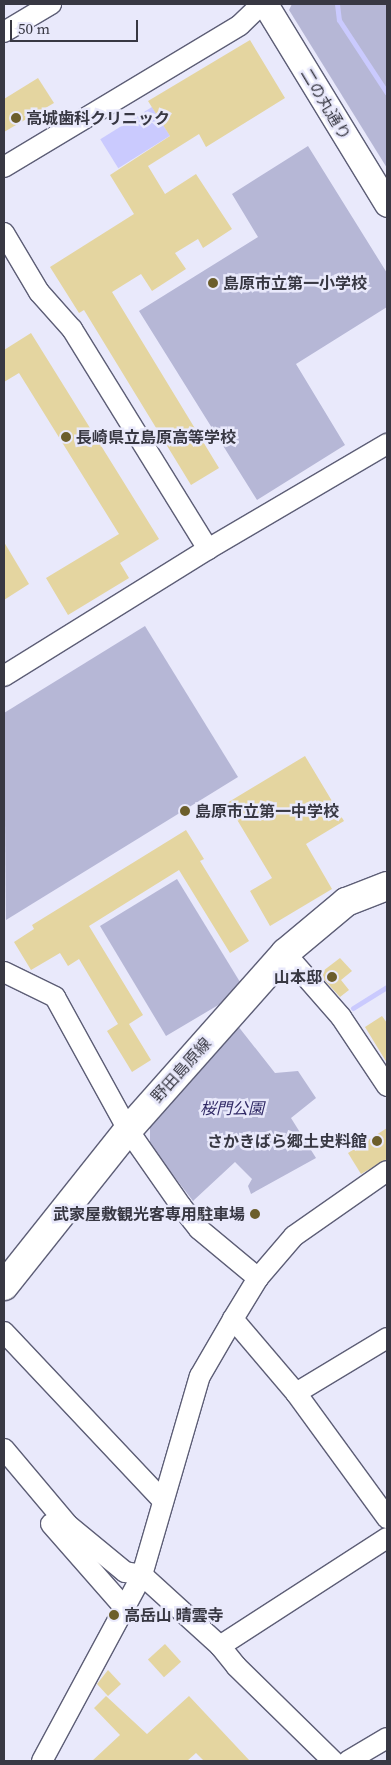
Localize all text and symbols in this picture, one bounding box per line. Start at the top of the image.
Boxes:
scale bar [12,10,140,42]
text: 50 m [18,18,50,39]
street label: 二の丸通り [297,65,355,143]
place label: 高城歯科クリニック [26,108,170,128]
marker: 高城歯科クリニック [10,112,22,124]
place label: 島原市立第一小学校 [223,273,367,293]
marker: 島原市立第一小学校 [207,277,219,289]
place label: 長崎県立島原高等学校 [76,427,236,447]
marker: 長崎県立島原高等学校 [60,431,72,443]
place label: 島原市立第一中学校 [195,801,339,821]
marker: 島原市立第一中学校 [179,805,191,817]
place label: 山本邸 [274,967,322,987]
marker: 山本邸 [326,971,338,983]
street label: 野田島原線 [147,1034,215,1106]
park label: 桜門公園 [200,1098,264,1118]
place label: さかきばら郷土史料館 [207,1131,367,1151]
marker: さかきばら郷土史料館 [371,1135,383,1147]
place label: 武家屋敷観光客専用駐車場 [53,1204,245,1224]
marker: 武家屋敷観光客専用駐車場 [249,1208,261,1220]
place label: 高岳山 晴雲寺 [124,1605,223,1625]
marker: 高岳山 晴雲寺 [108,1609,120,1621]

